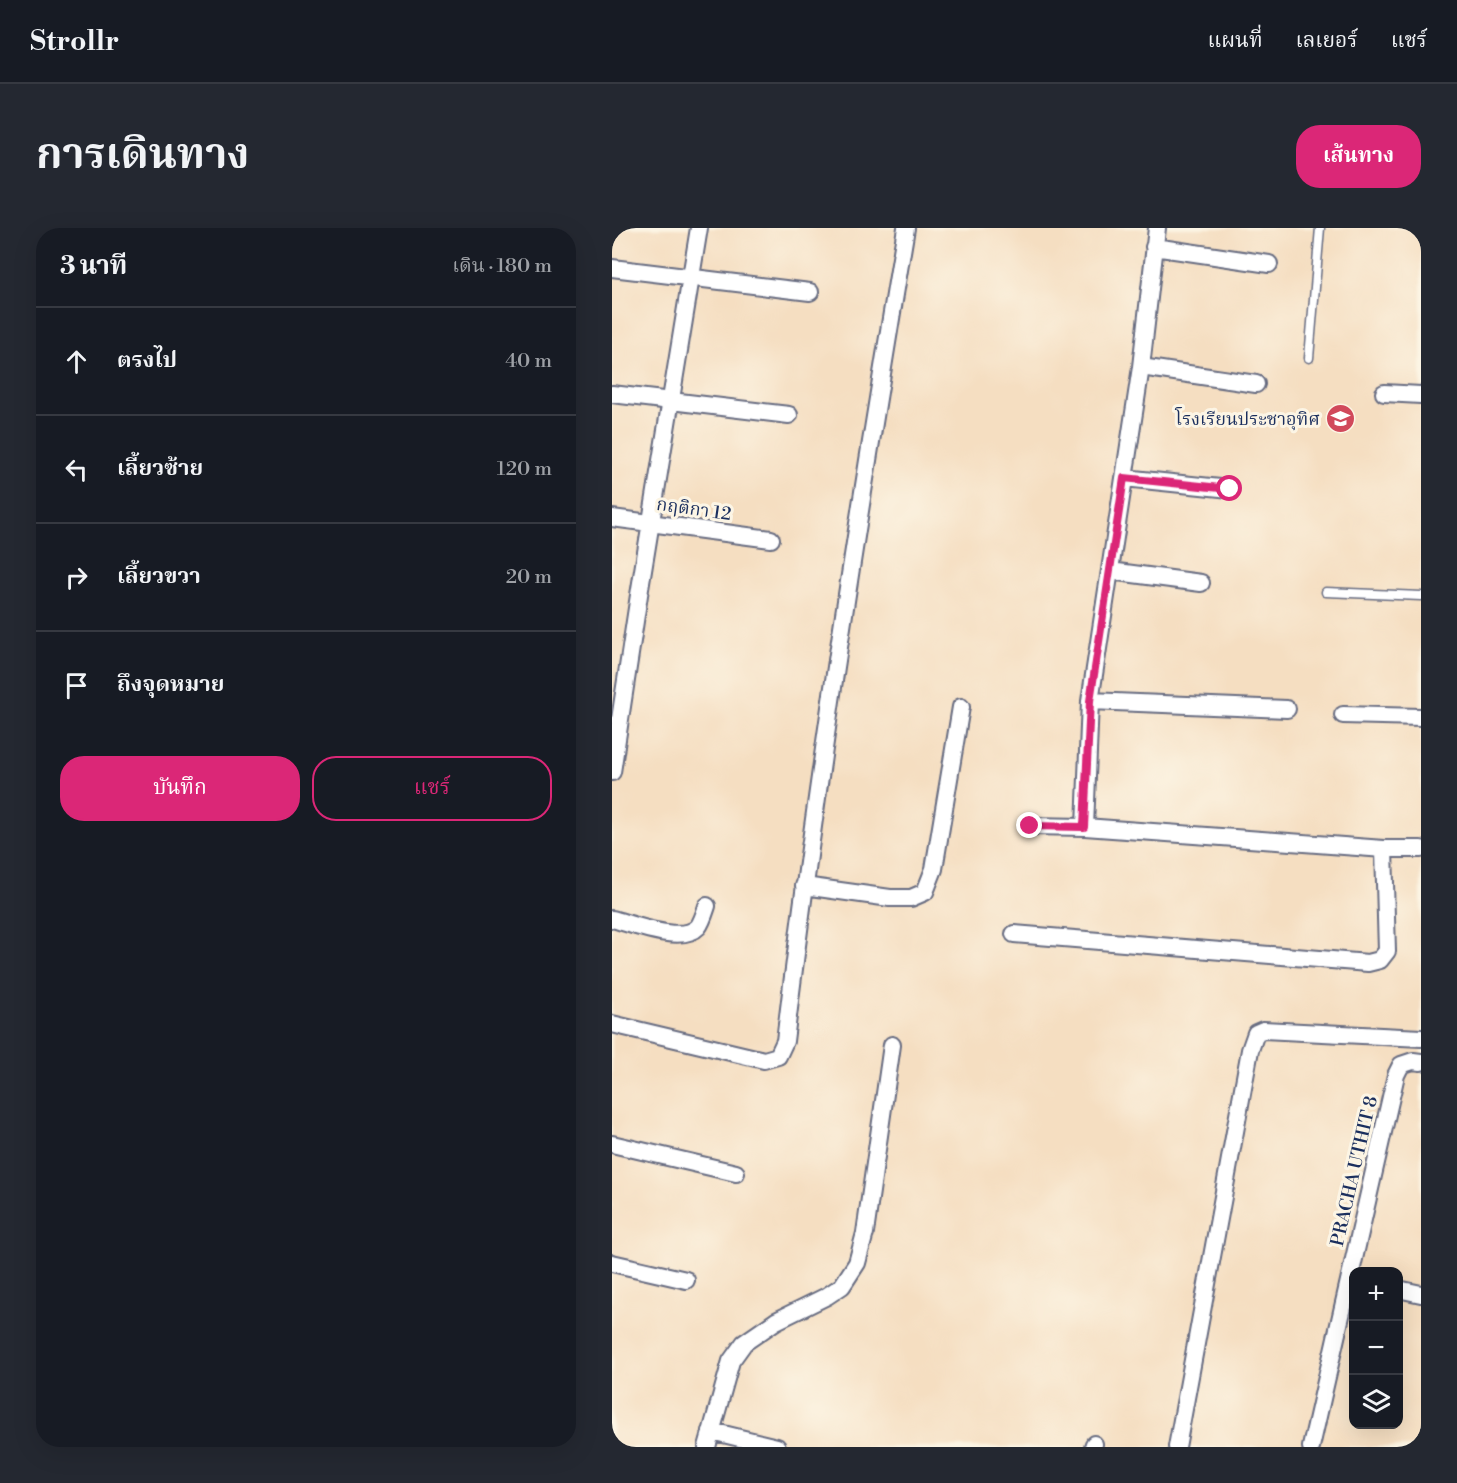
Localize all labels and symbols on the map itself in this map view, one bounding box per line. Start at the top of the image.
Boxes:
school or university icon: โรงเรียนประชาอุทิศ [1325,403,1357,435]
place label: โรงเรียนประชาอุทิศ [1174,406,1320,431]
route start [1216,475,1242,501]
street label: กฤติกา 12 [655,493,733,526]
route end [1016,812,1042,838]
street label: PRACHA UTHIT 8 [1326,1094,1383,1249]

